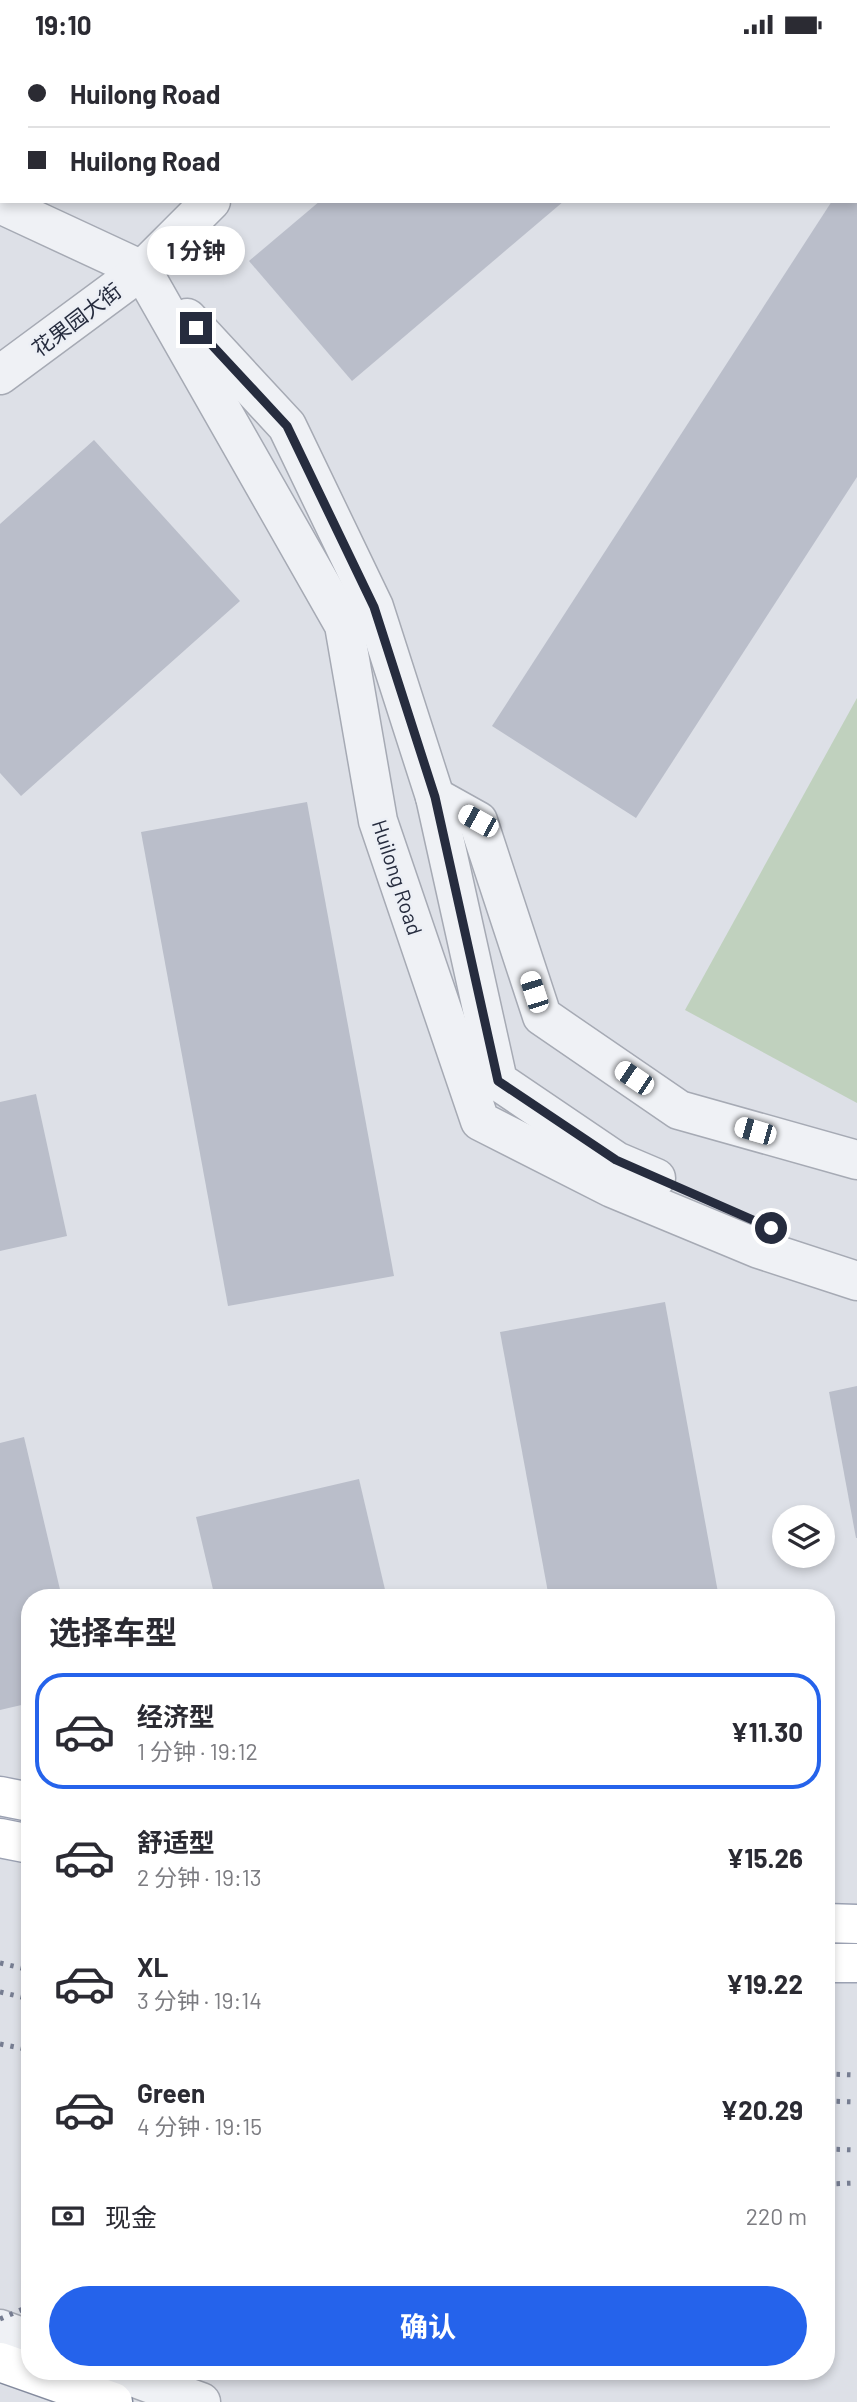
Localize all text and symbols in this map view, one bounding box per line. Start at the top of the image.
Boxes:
text: 19:10 [35,9,92,40]
text: Huilong Road [70,78,221,109]
text: Huilong Road [70,145,221,176]
callout: 1 分钟 [147,226,245,275]
text: 1 分钟 [167,236,225,264]
street label: 花果园大街 [27,277,125,361]
route end [180,312,212,344]
car [455,802,502,840]
street label: Huilong Road [368,816,428,938]
car [518,969,551,1015]
car [611,1058,658,1098]
car [732,1115,779,1147]
route start [755,1212,787,1244]
map controls [772,1505,835,1568]
button: layers [772,1505,835,1568]
text: 选择车型 [49,1612,177,1650]
icon: car [53,1700,116,1763]
text: 经济型 [137,1700,215,1731]
text: ¥11.30 [731,1716,803,1747]
text: 1 分钟 · 19:12 [137,1737,258,1765]
icon: car [53,1826,116,1889]
text: 舒适型 [137,1826,215,1857]
text: ¥15.26 [726,1842,803,1873]
text: 2 分钟 · 19:13 [137,1863,262,1891]
text: XL [137,1951,168,1982]
icon: car [53,1952,116,2015]
text: ¥19.22 [726,1968,803,1999]
text: 3 分钟 · 19:14 [137,1986,262,2014]
text: Green [137,2077,205,2108]
icon: car [53,2078,116,2141]
text: ¥20.29 [720,2094,803,2125]
text: 4 分钟 · 19:15 [137,2112,262,2140]
icon: cash [49,2197,87,2235]
text: 现金 [105,2201,157,2232]
text: 220 m [746,2202,807,2230]
button: 确认 [49,2286,807,2366]

